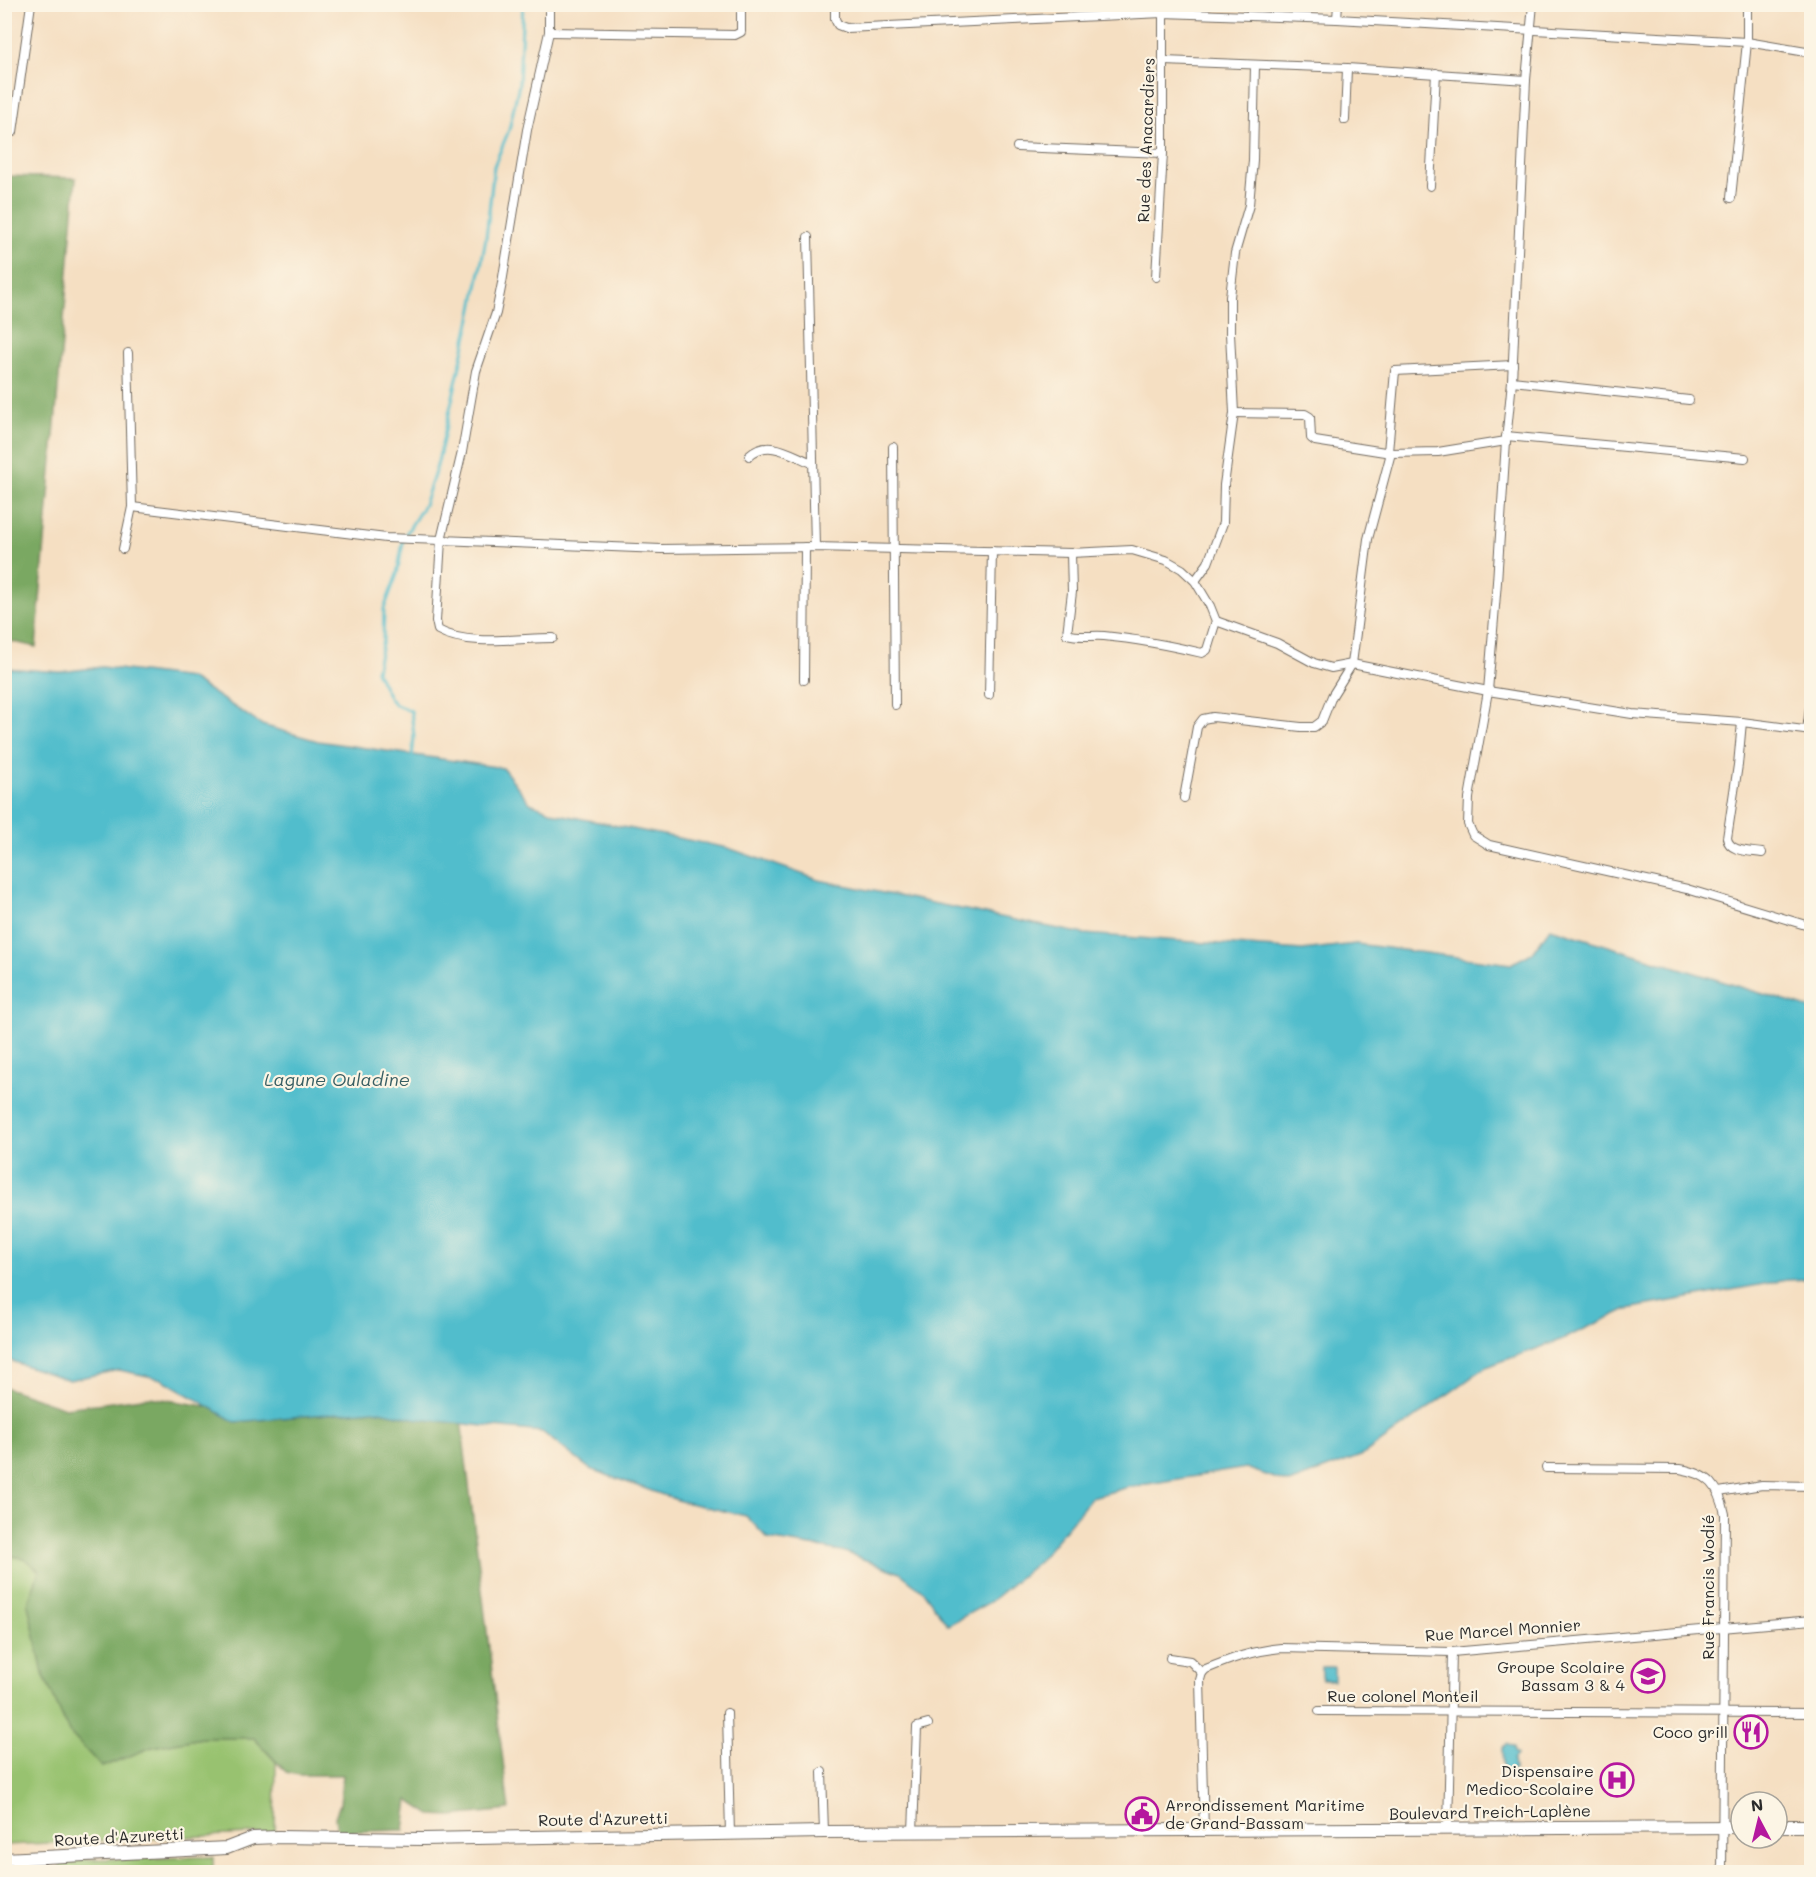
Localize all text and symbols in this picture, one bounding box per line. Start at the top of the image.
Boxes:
street label: Rue des Anacardiers [1132,57,1159,223]
water label: Lagune Ouladine [264,1067,410,1091]
street label: Rue Francis Wodié [1697,1514,1718,1660]
street label: Rue Marcel Monnier [1424,1614,1582,1645]
place label: Groupe Scolaire Bassam 3 & 4 [1497,1656,1626,1695]
school or university icon: Groupe Scolaire Bassam 3 & 4 [1630,1658,1666,1694]
street label: Rue colonel Monteil [1327,1685,1479,1706]
restaurant icon: Coco grill [1733,1714,1769,1750]
place label: Coco grill [1653,1721,1728,1742]
place label: Dispensaire Medico-Scolaire [1466,1760,1594,1799]
hospital icon: Dispensaire Medico-Scolaire [1599,1762,1635,1798]
north arrow [1729,1790,1789,1850]
text: N [1750,1793,1764,1816]
place label: Arrondissement Maritime de Grand-Bassam [1165,1794,1365,1833]
public building icon: Arrondissement Maritime de Grand-Bassam [1124,1796,1160,1832]
street label: Boulevard Treich-Laplène [1389,1799,1591,1824]
street label: Route d'Azuretti [538,1807,668,1830]
street label: Route d'Azuretti [54,1823,184,1850]

